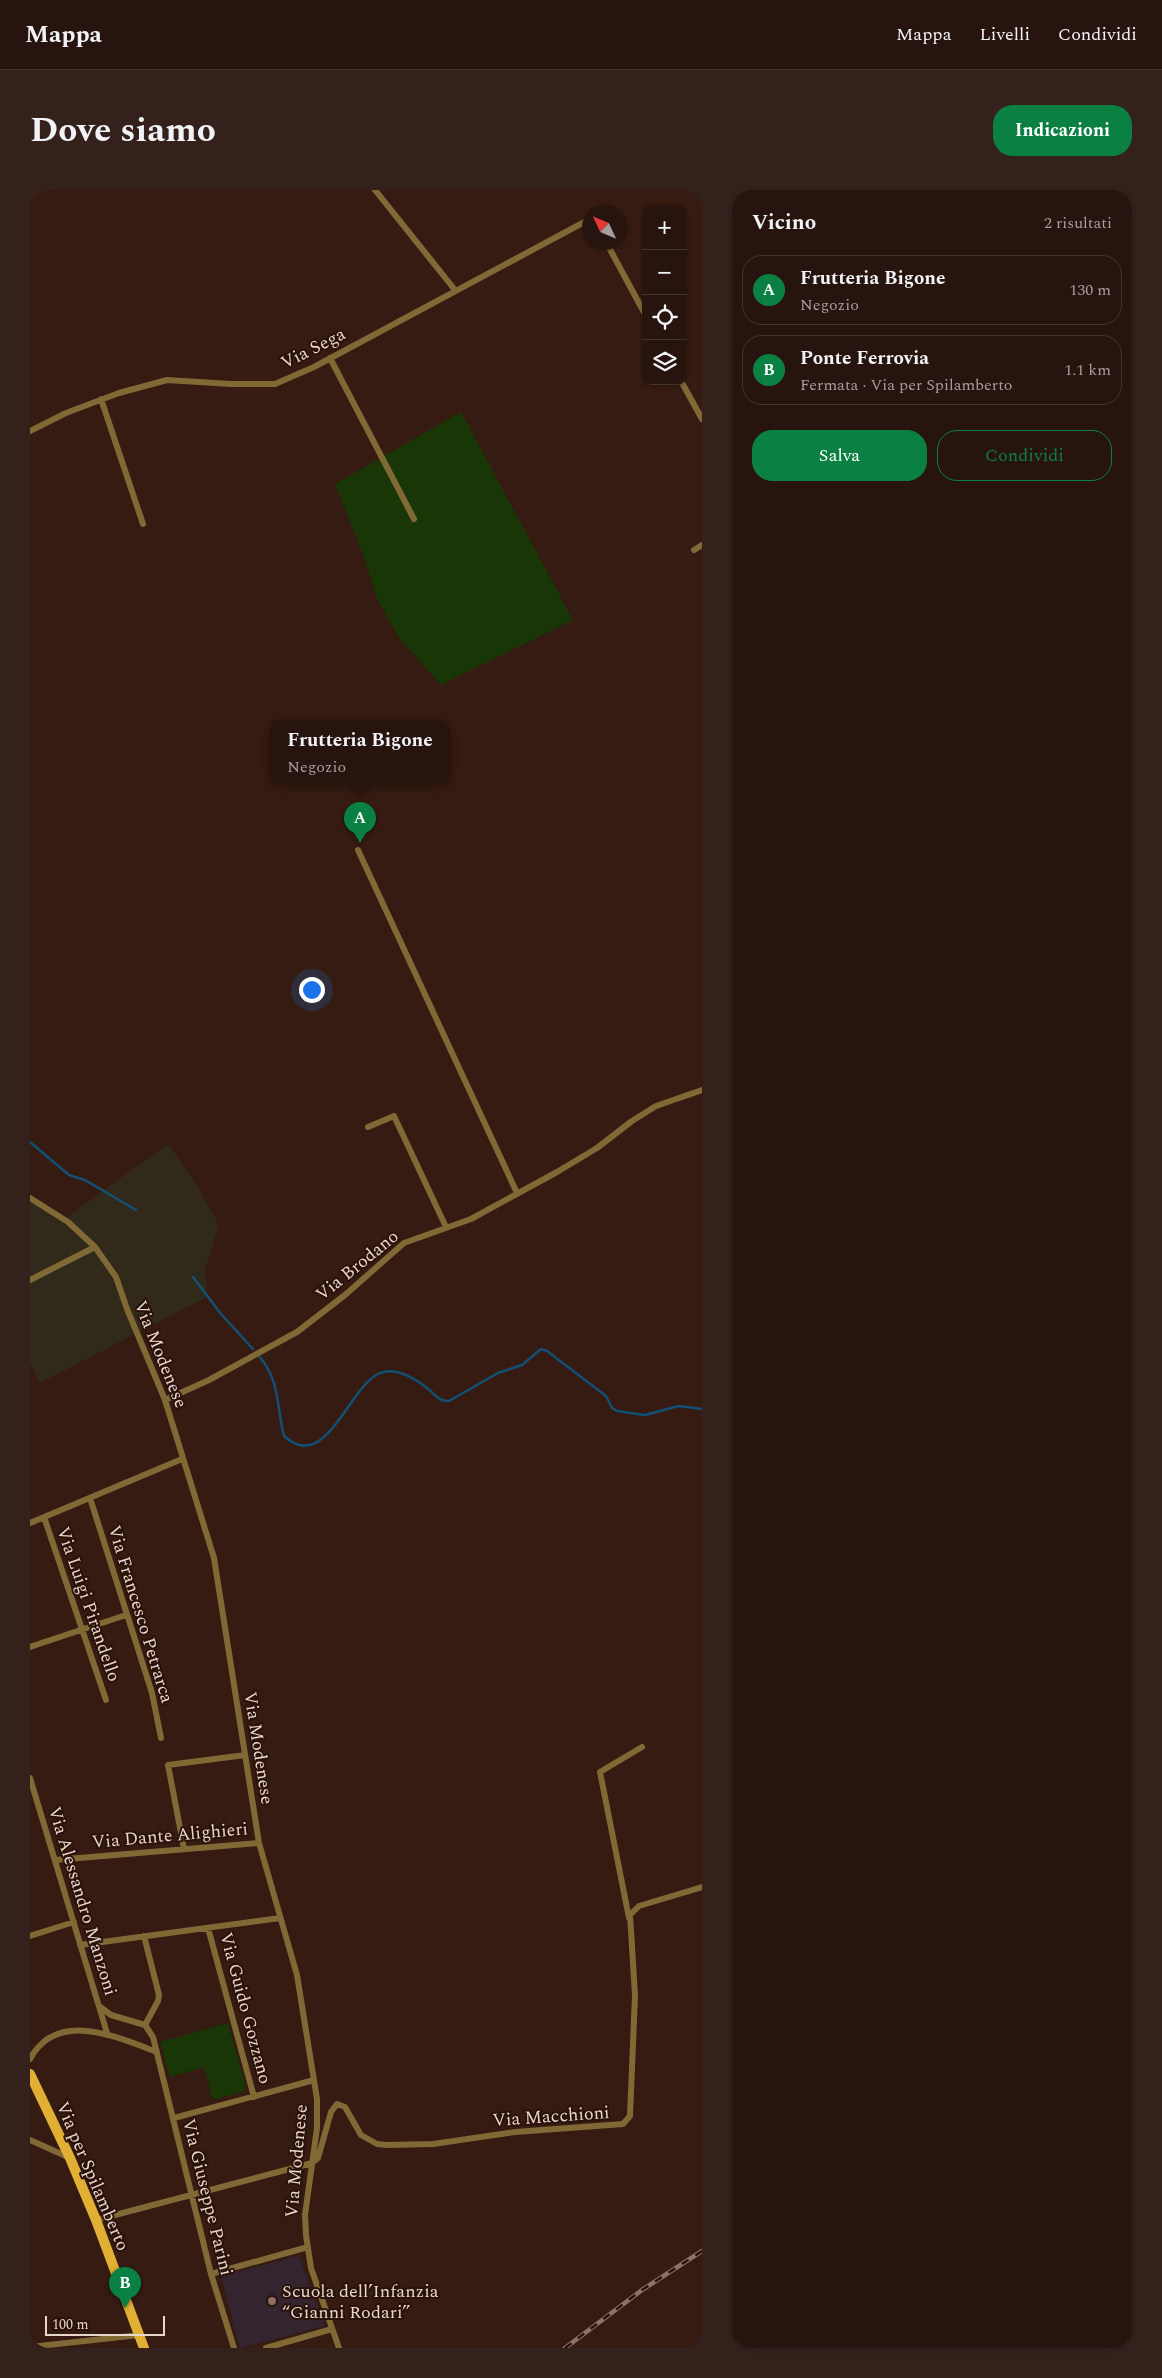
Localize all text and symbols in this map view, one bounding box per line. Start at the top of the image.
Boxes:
text: Mappa [25,17,102,53]
text: Mappa [896,21,951,48]
text: Livelli [979,21,1030,48]
text: Condividi [1058,21,1137,48]
text: Dove siamo [30,104,216,157]
button: Indicazioni [993,105,1132,156]
north arrow [582,205,627,250]
map controls [642,205,687,385]
button: + [642,205,687,250]
text: Vicino [752,207,816,239]
text: 2 risultati [1044,211,1112,235]
button: − [642,250,687,295]
text: Frutteria Bigone [800,264,945,293]
text: A [763,278,775,302]
text: 130 m [1069,278,1111,302]
text: Negozio [800,293,859,317]
button: locate [642,295,687,340]
street label: Via Sega [276,321,350,376]
button: layers [642,340,687,385]
text: Ponte Ferrovia [800,344,929,373]
text: B [763,358,775,382]
text: 1.1 km [1064,358,1111,382]
text: Fermata · Via per Spilamberto [800,373,1013,397]
button: Salva [752,430,927,481]
button: Condividi [937,430,1112,481]
popup [270,720,450,785]
text: Frutteria Bigone [287,726,433,755]
text: Negozio [287,755,346,779]
pin: A [344,802,376,843]
your location [299,977,325,1003]
street label: Via Brodano [310,1223,405,1307]
street label: Via Modenese [127,1296,194,1412]
street label: Via Francesco Petrarca [101,1522,180,1706]
street label: Via Luigi Pirandello [49,1523,128,1685]
street label: Via Modenese [236,1690,281,1806]
street label: Via Alessandro Manzoni [41,1803,124,1999]
street label: Via Dante Alighieri [91,1815,249,1856]
street label: Via Guido Gozzano [212,1929,279,2087]
street label: Via per Spilamberto [49,2097,136,2255]
street label: Via Macchioni [492,2099,610,2134]
street label: Via Modenese [278,2103,315,2219]
street label: Via Giuseppe Parini [175,2116,240,2278]
pin: B [109,2267,141,2308]
place label: Scuola dell’Infanzia “Gianni Rodari” [282,2278,439,2326]
marker: Scuola dell’Infanzia “Gianni Rodari” [266,2295,278,2307]
scale bar [45,2313,165,2336]
text: 100 m [52,2314,89,2335]

